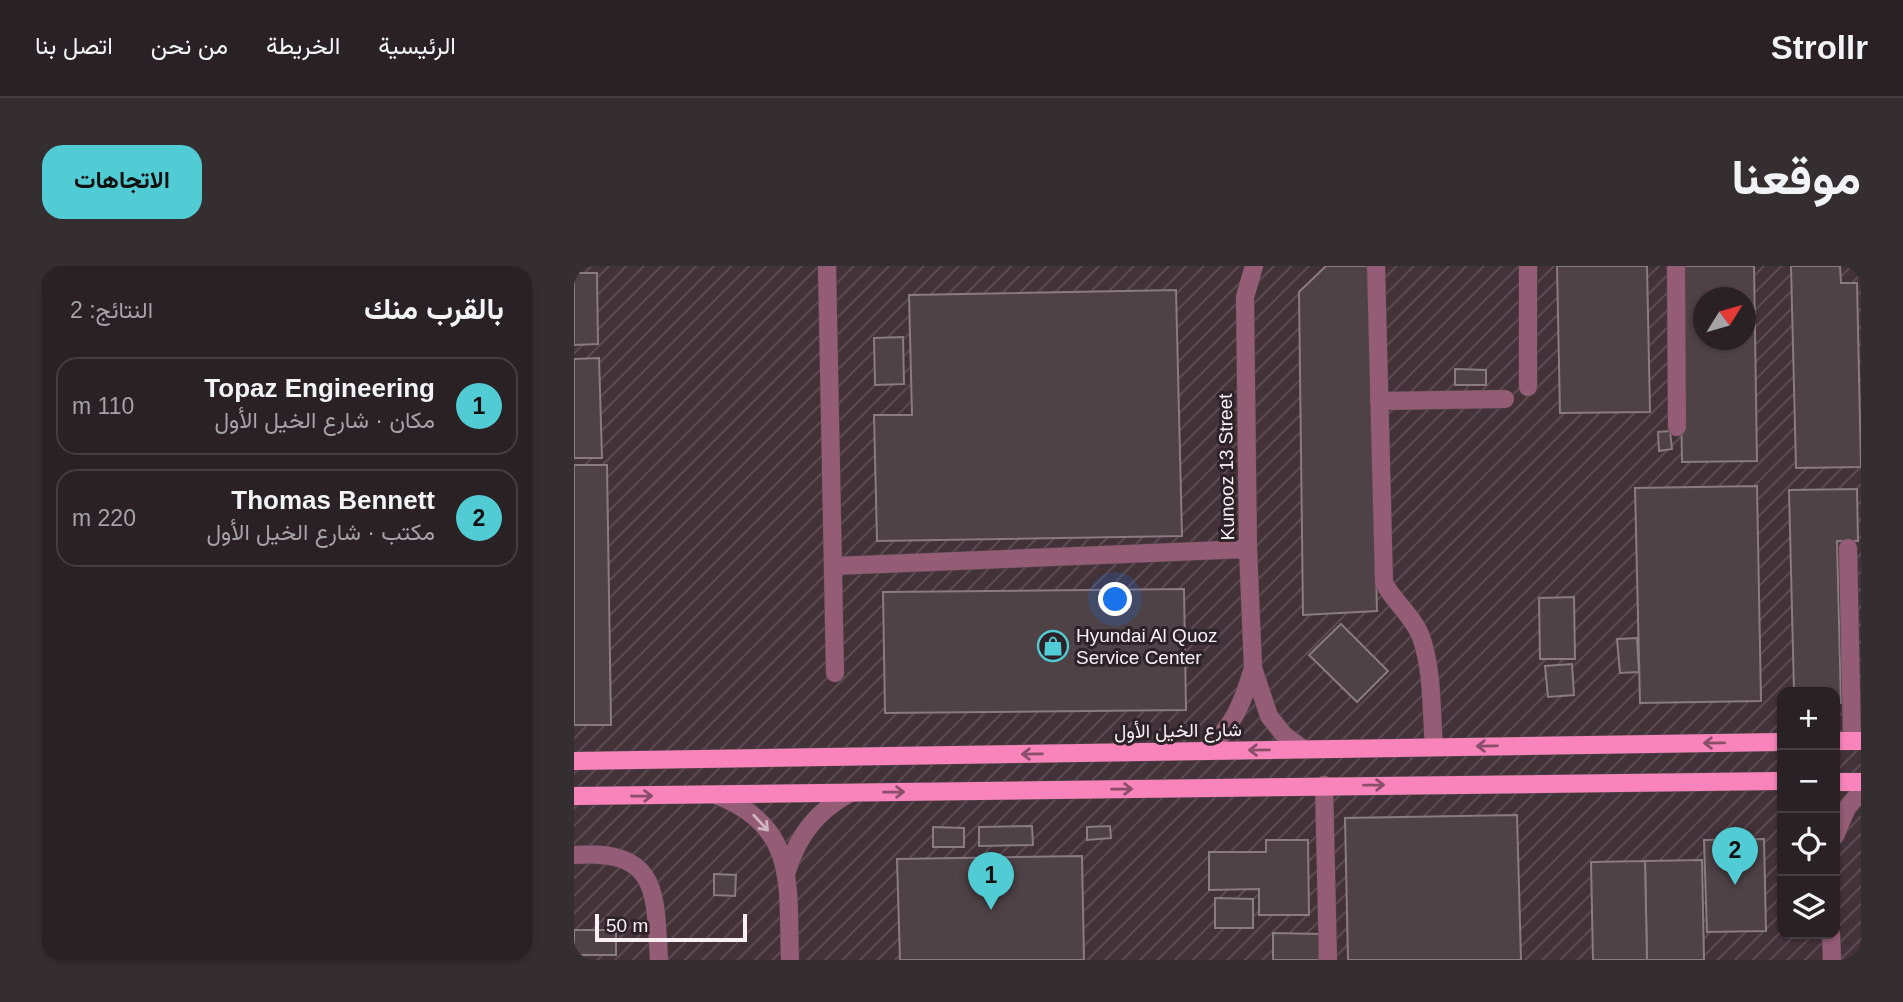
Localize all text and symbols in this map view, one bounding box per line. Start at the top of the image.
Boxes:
text: Strollr [1771,29,1868,66]
text: اتصل بنا [35,32,113,59]
text: من نحن [151,32,228,59]
text: الخريطة [266,32,340,59]
text: الرئيسية [378,32,456,59]
button: الاتجاهات [42,145,202,219]
text: موقعنا [1731,150,1861,204]
north arrow [1693,287,1756,350]
text: بالقرب منك [364,292,504,325]
text: النتائج: 2 [70,297,153,323]
text: Topaz Engineering [204,373,435,403]
text: 110 m [72,393,134,419]
text: 1 [473,393,485,419]
street label: Kunooz 13 Street [1215,393,1238,541]
text: مكان · شارع الخيل الأول [214,407,435,433]
text: Thomas Bennett [231,485,435,515]
text: 220 m [72,505,136,531]
text: 2 [473,505,485,531]
text: مكتب · شارع الخيل الأول [206,519,435,545]
your location [1098,582,1132,616]
place label: Hyundai Al Quoz Service Center [1076,625,1218,668]
shop icon: Hyundai Al Quoz Service Center [1036,629,1070,663]
map controls [1777,687,1840,939]
button: + [1777,687,1840,750]
street label: شارع الخيل الأول [1114,719,1242,744]
one-way arrow [1703,736,1726,750]
one-way arrow [1475,739,1498,753]
one-way arrow [1248,743,1271,756]
one-way arrow [1020,747,1043,760]
button: − [1777,750,1840,813]
one-way arrow [1362,778,1385,792]
one-way arrow [1110,782,1133,795]
one-way arrow [882,785,905,799]
one-way arrow [630,789,653,802]
button: locate [1777,813,1840,876]
one-way arrow [753,815,770,832]
pin: 2 [1712,827,1758,885]
pin: 1 [968,852,1014,910]
button: layers [1777,876,1840,939]
scale bar [595,911,747,943]
text: 50 m [606,915,648,936]

